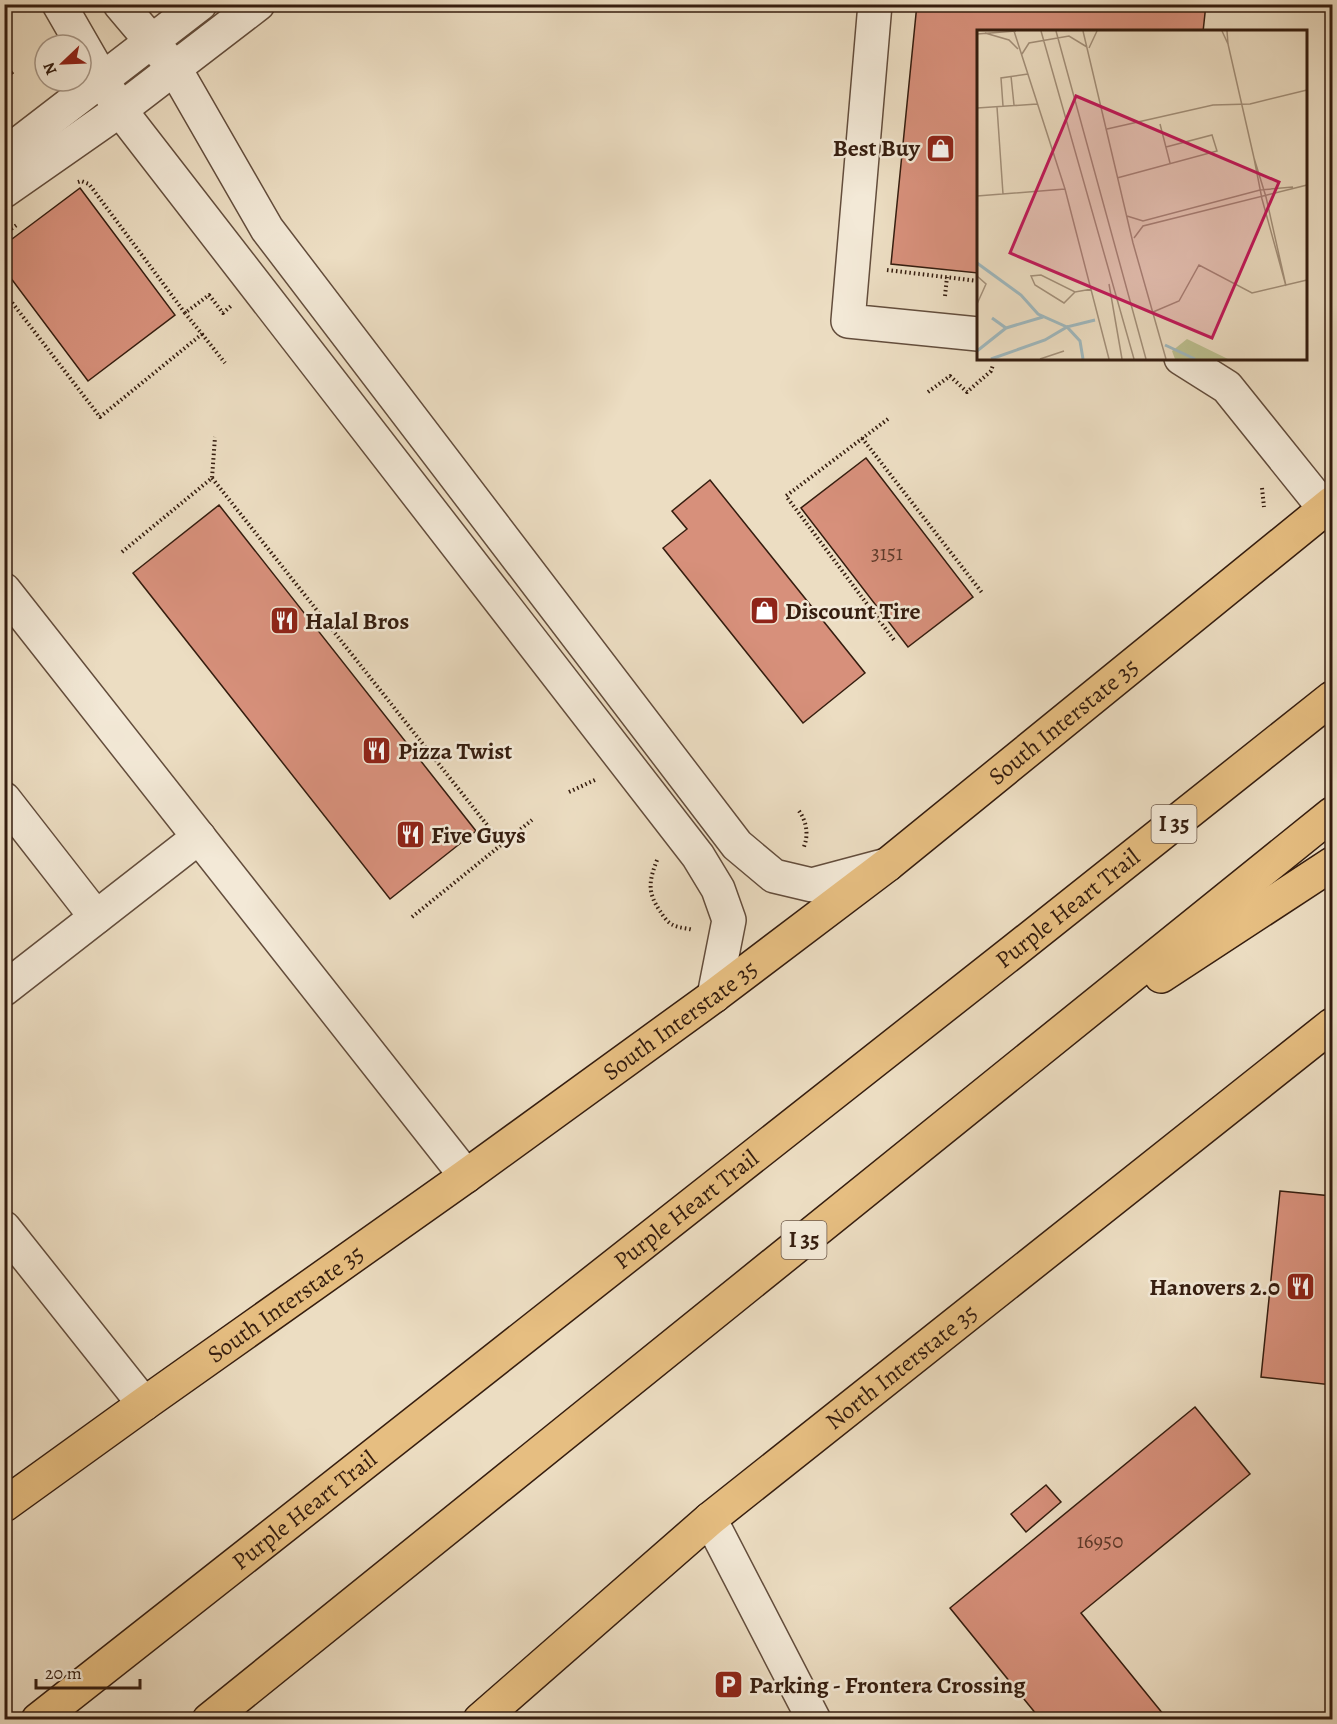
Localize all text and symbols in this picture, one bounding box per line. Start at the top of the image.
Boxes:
inset map [977,30,1307,360]
north arrow [33,33,93,93]
text: N [38,58,63,78]
place label: Best Buy [833,132,921,164]
shop icon: Best Buy [925,132,957,164]
house number: 3151 [871,539,903,567]
shop icon: Discount Tire [748,595,780,627]
place label: Discount Tire [785,595,921,627]
restaurant icon: Halal Bros [268,605,300,637]
place label: Halal Bros [305,605,409,637]
street label: South Interstate 35 [982,651,1145,792]
restaurant icon: Pizza Twist [361,735,393,767]
place label: Pizza Twist [398,735,512,767]
road number: I 35 [1152,805,1196,843]
restaurant icon: Five Guys [394,819,426,851]
place label: Five Guys [431,819,526,851]
street label: Purple Heart Trail [989,841,1146,976]
street label: South Interstate 35 [596,953,764,1088]
street label: Purple Heart Trail [607,1142,765,1276]
road number: I 35 [782,1221,826,1259]
street label: South Interstate 35 [201,1237,370,1370]
place label: Hanovers 2.0 [1149,1271,1280,1303]
restaurant icon: Hanovers 2.0 [1285,1271,1317,1303]
street label: North Interstate 35 [819,1297,984,1437]
street label: Purple Heart Trail [225,1443,383,1577]
house number: 16950 [1077,1527,1123,1555]
scale bar [36,1652,140,1690]
text: 20 m [45,1661,82,1685]
parking icon: Parking - Frontera Crossing [712,1669,744,1701]
place label: Parking - Frontera Crossing [749,1669,1026,1701]

